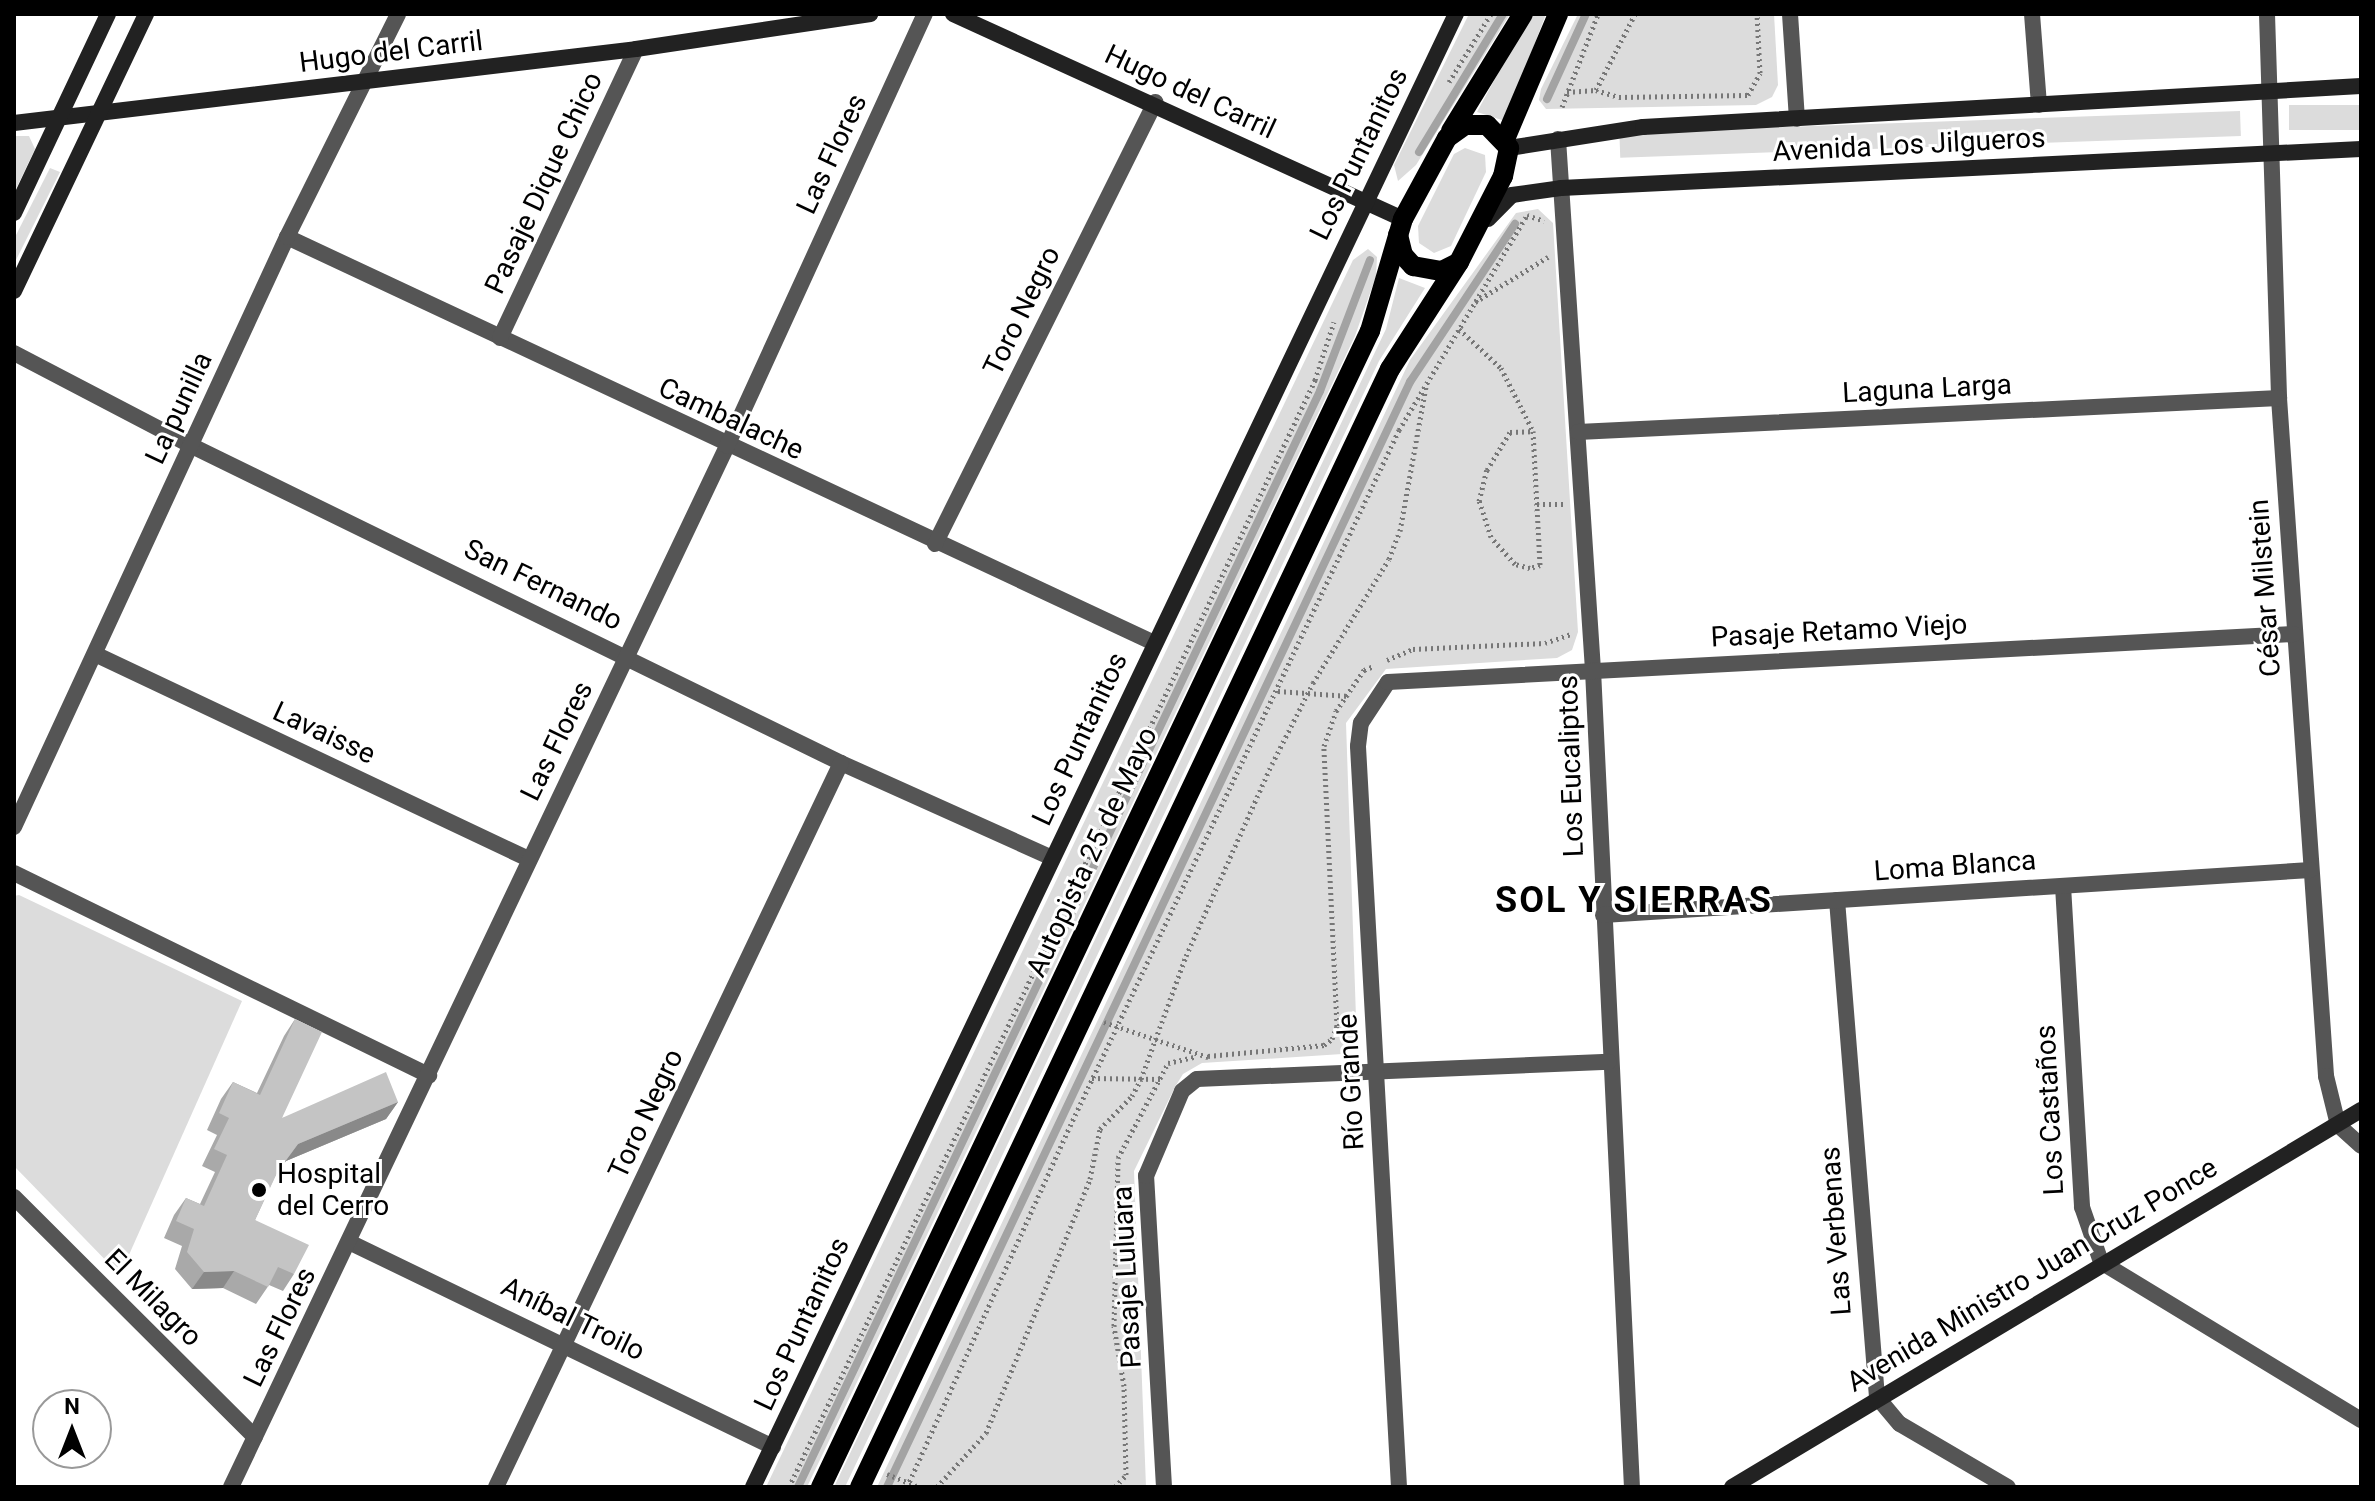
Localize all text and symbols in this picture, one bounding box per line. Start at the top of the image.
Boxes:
street label: Hugo del Carril [297,24,485,80]
street label: Hugo del Carril [1099,38,1281,146]
street label: Los Puntanitos [1303,63,1415,245]
street label: Pasaje Dique Chico [478,67,610,299]
street label: Las Flores [790,89,874,219]
street label: Avenida Los Jilgueros [1772,121,2046,169]
street label: Toro Negro [976,241,1068,381]
street label: La punilla [139,347,219,469]
street label: Laguna Larga [1841,368,2013,410]
street label: Cambalache [653,371,809,467]
street label: César Milstein [2242,498,2288,678]
street label: San Fernando [458,532,628,638]
street label: Pasaje Retamo Viejo [1710,607,1968,655]
street label: Los Puntanitos [1025,647,1135,831]
street label: Los Eucaliptos [1551,674,1591,858]
street label: Las Flores [514,676,600,806]
street label: Lavaisse [267,695,381,771]
street label: Autopista 25 de Mayo [1019,722,1165,982]
street label: Loma Blanca [1873,844,2037,888]
district label: SOL Y SIERRAS [1495,879,1773,923]
street label: Río Grande [1331,1013,1371,1151]
street label: Los Castaños [2029,1024,2071,1196]
street label: Toro Negro [601,1044,691,1184]
street label: Las Verbenas [1813,1146,1859,1316]
street label: Avenida Ministro Juan Cruz Ponce [1841,1151,2223,1399]
place label: Hospital del Cerro [277,1157,389,1223]
marker: Hospital del Cerro [248,1179,270,1201]
street label: Pasaje Luluara [1105,1185,1149,1369]
street label: Los Puntanitos [747,1232,857,1416]
street label: El Milagro [97,1242,209,1354]
street label: Las Flores [237,1262,323,1392]
street label: Aníbal Troilo [496,1270,650,1368]
north arrow [32,1389,112,1469]
text: N [64,1394,80,1419]

